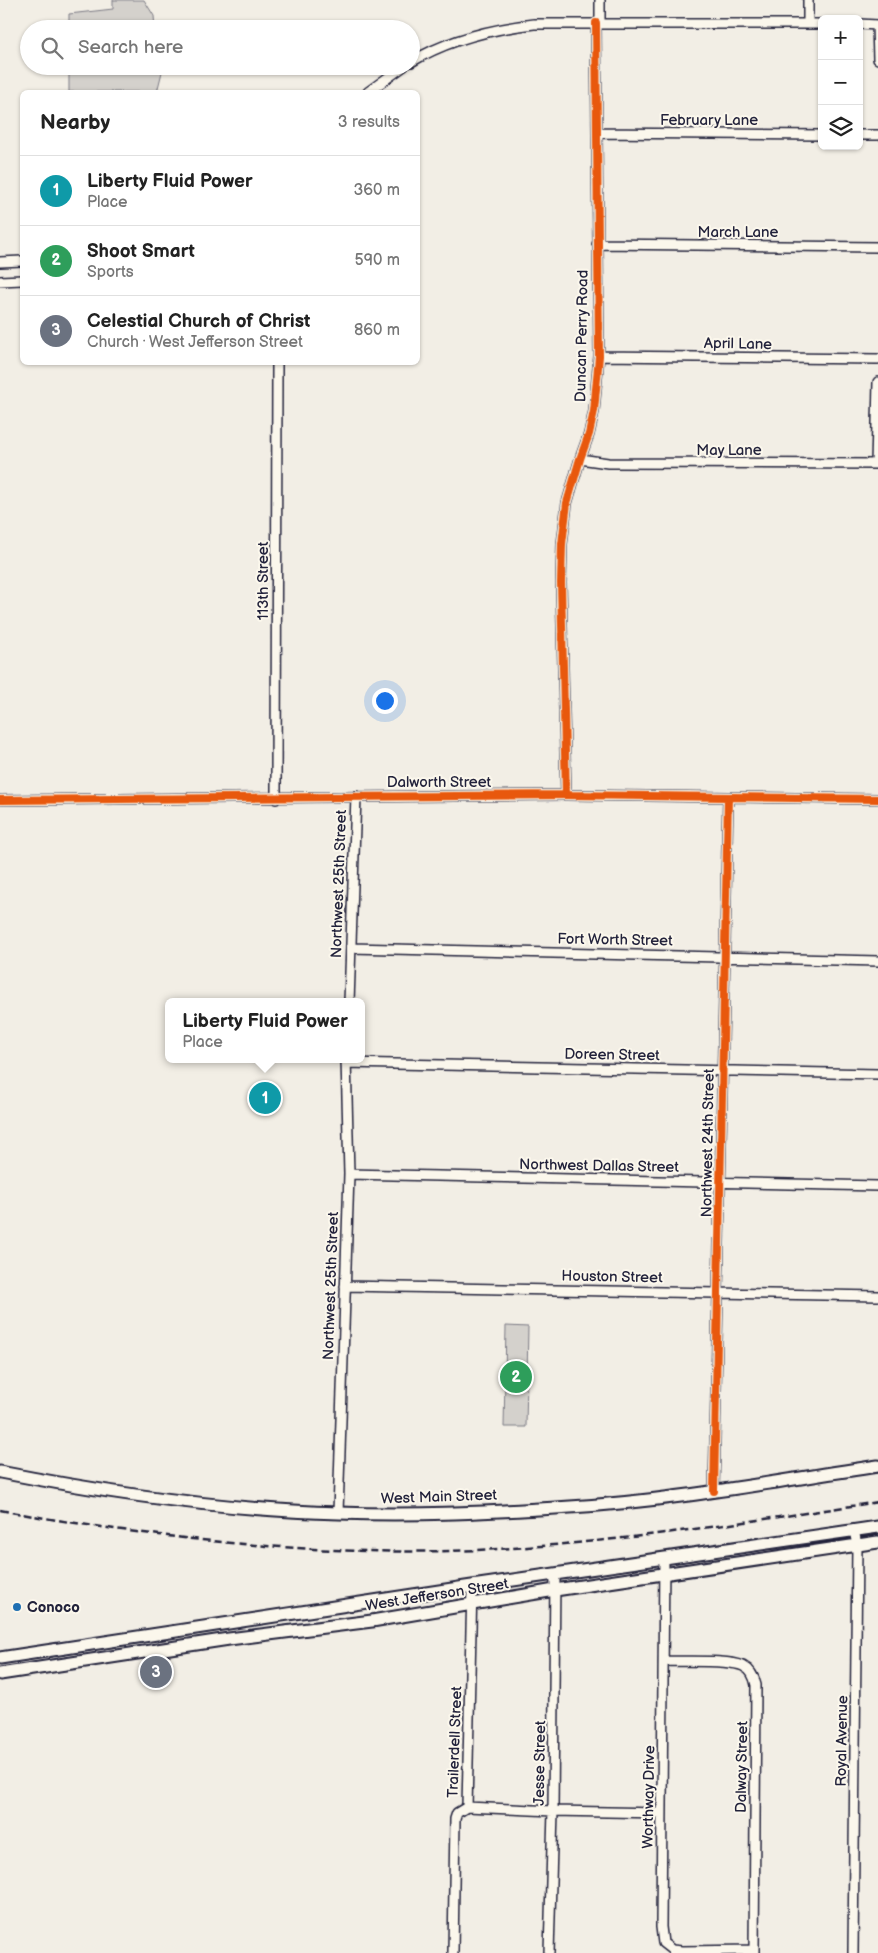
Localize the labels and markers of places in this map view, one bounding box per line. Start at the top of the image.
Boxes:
pin: 1 [249,1079,281,1117]
pin: 2 [500,1358,532,1396]
place label: Conoco [27,1598,80,1617]
marker: Conoco [11,1601,23,1613]
pin: 3 [140,1653,172,1691]

